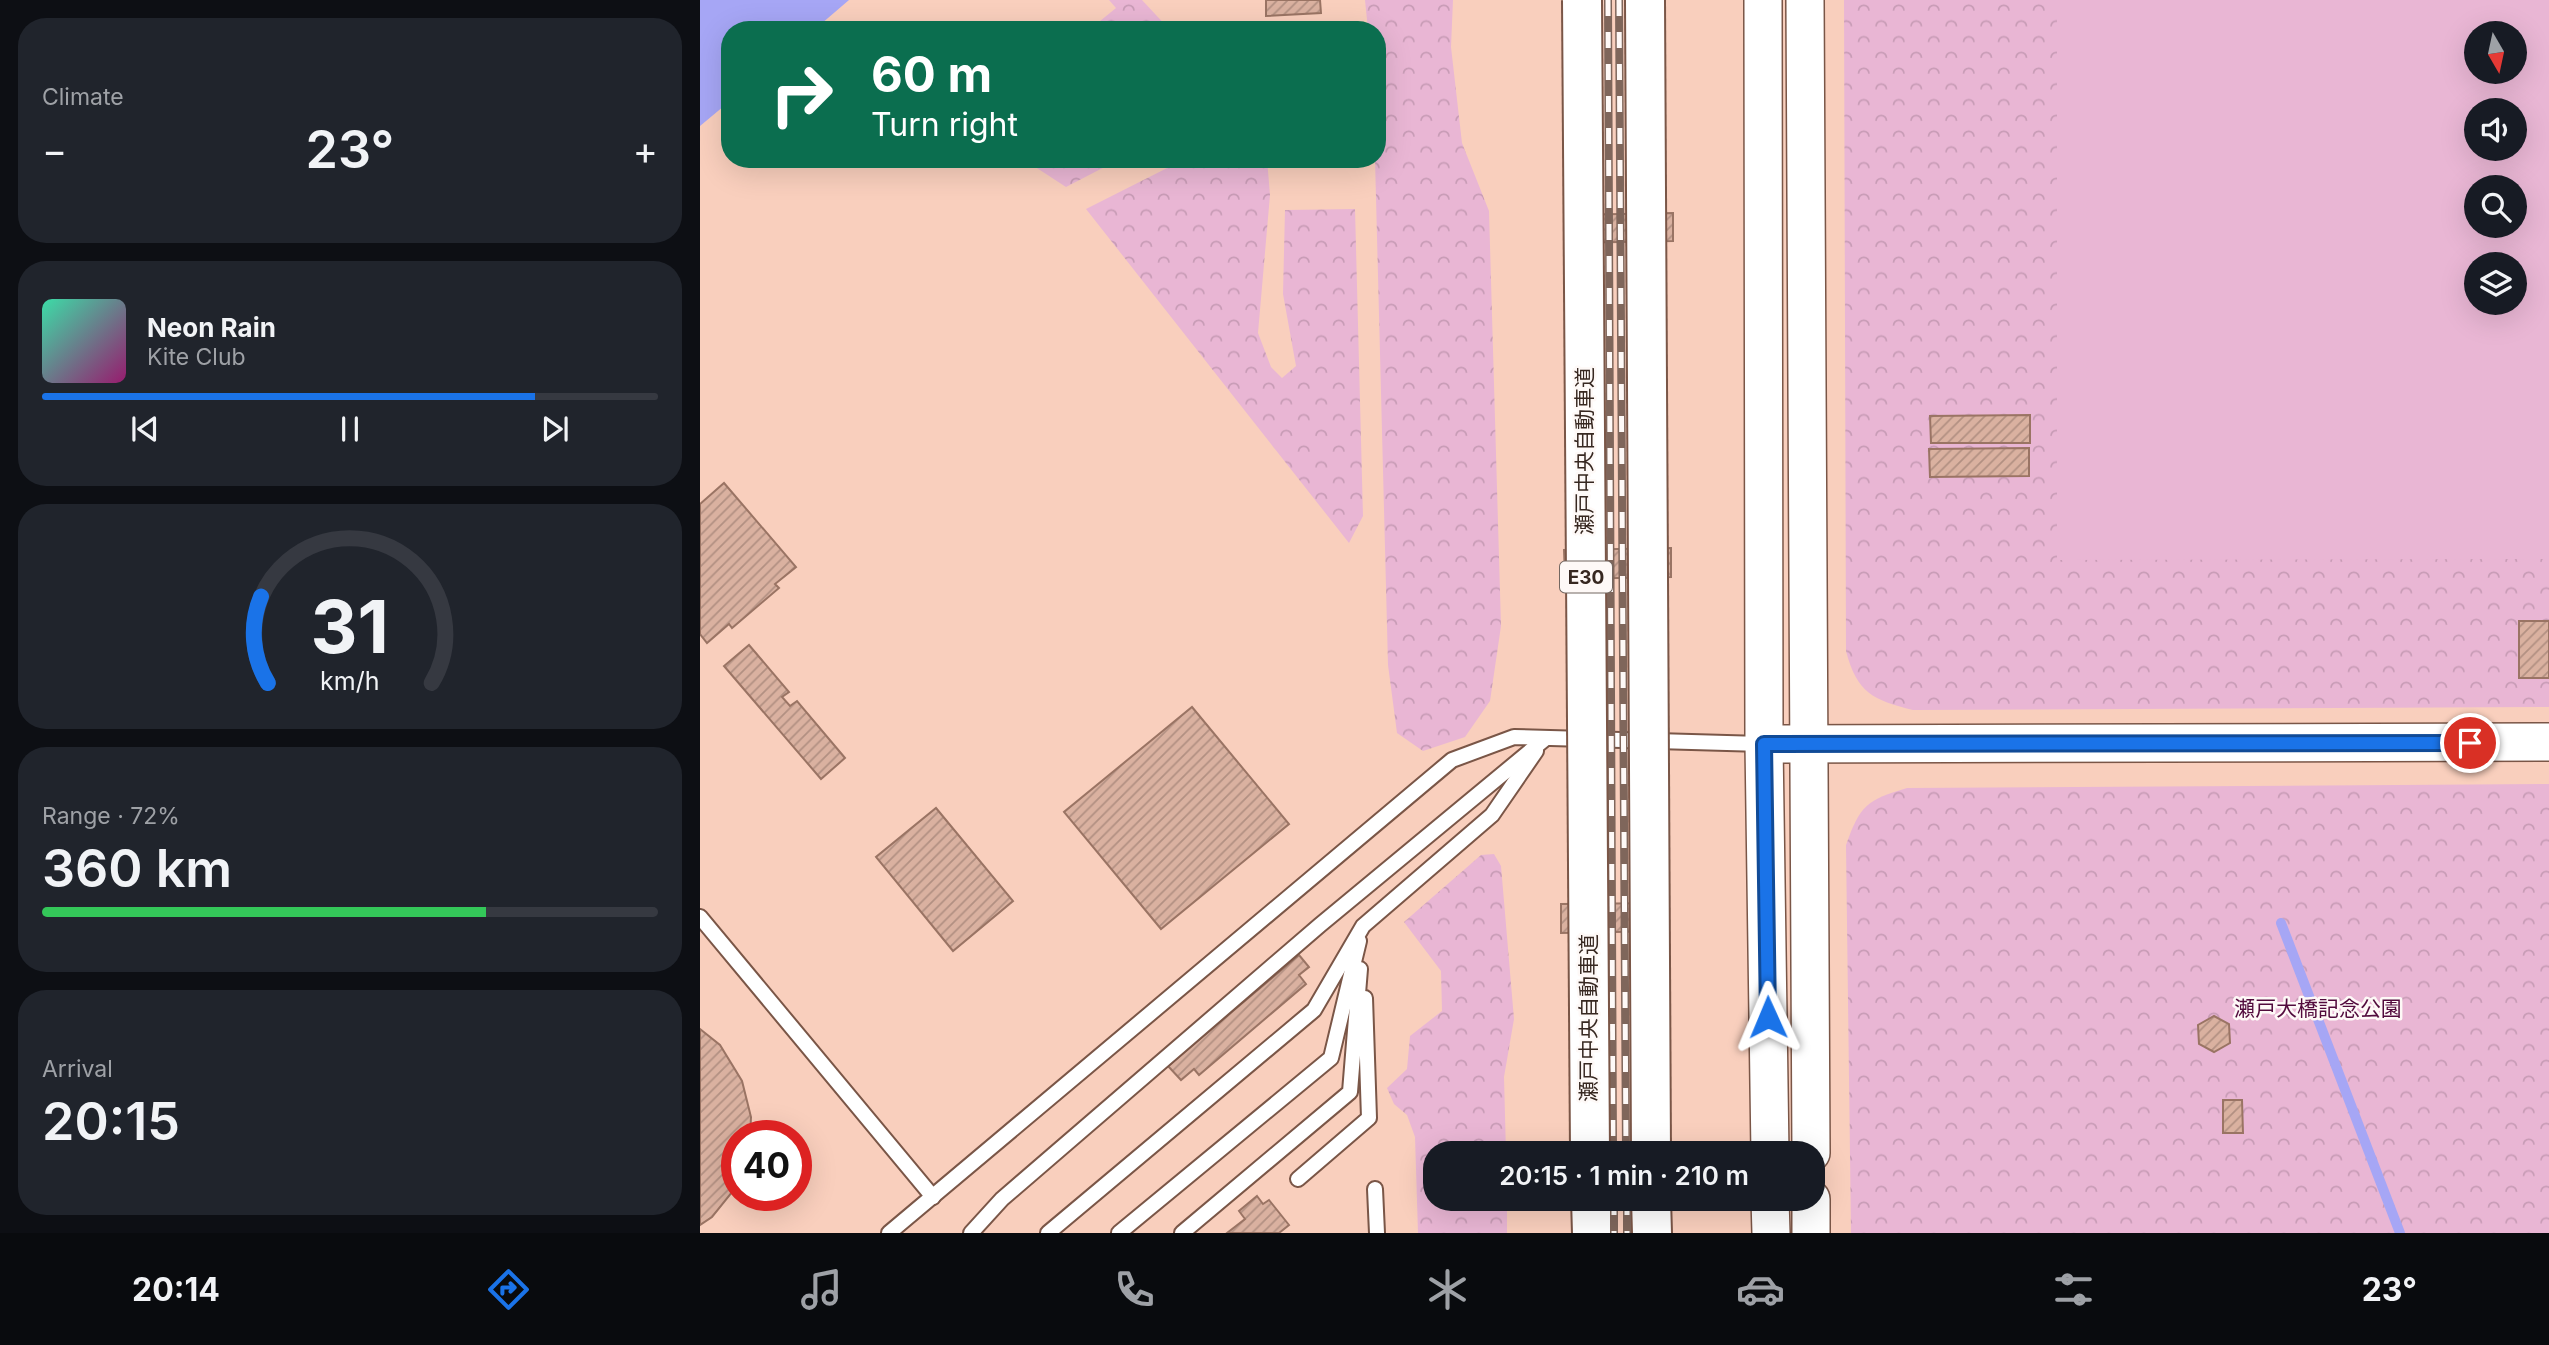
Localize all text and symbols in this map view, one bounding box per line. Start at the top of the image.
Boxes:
north arrow [2464,21,2527,84]
map controls [2464,21,2527,315]
text: 60 m [871,45,992,104]
icon: right [756,49,847,140]
text: Climate [42,83,124,111]
button: sound [2464,98,2527,161]
text: Turn right [871,105,1018,144]
text: 23° [306,118,394,181]
text: − [42,127,67,173]
text: + [633,127,658,173]
button: search [2464,175,2527,238]
button: layers [2464,252,2527,315]
text: Neon Rain [147,312,276,343]
text: Kite Club [147,343,246,371]
street label: 瀬戸中央自動車道 [1572,367,1597,535]
icon: previous [126,410,164,448]
icon: pause [331,410,369,448]
icon: next [536,410,574,448]
road number: E30 [1560,562,1612,592]
text: 31 [311,582,389,671]
text: km/h [320,665,380,695]
pin [2440,713,2500,773]
icon: arrive [2451,724,2489,762]
text: Range · 72% [42,802,180,830]
text: 360 km [42,837,232,900]
street label: 瀬戸中央自動車道 [1576,934,1601,1102]
position arrow [1731,980,1805,1054]
park label: 瀬戸大橋記念公園 [2234,996,2402,1021]
text: Arrival [42,1055,113,1083]
text: 20:15 [42,1090,180,1153]
speed limit sign: 40 [721,1120,812,1211]
text: 20:15 · 1 min · 210 m [1499,1160,1749,1191]
icon: directions [484,1265,533,1314]
icon: music [797,1265,846,1314]
icon: phone [1110,1265,1159,1314]
icon: climate [1423,1265,1472,1314]
icon: car [1736,1265,1785,1314]
icon: filters [2049,1265,2098,1314]
text: 20:14 [132,1270,220,1309]
text: 23° [2362,1270,2417,1309]

